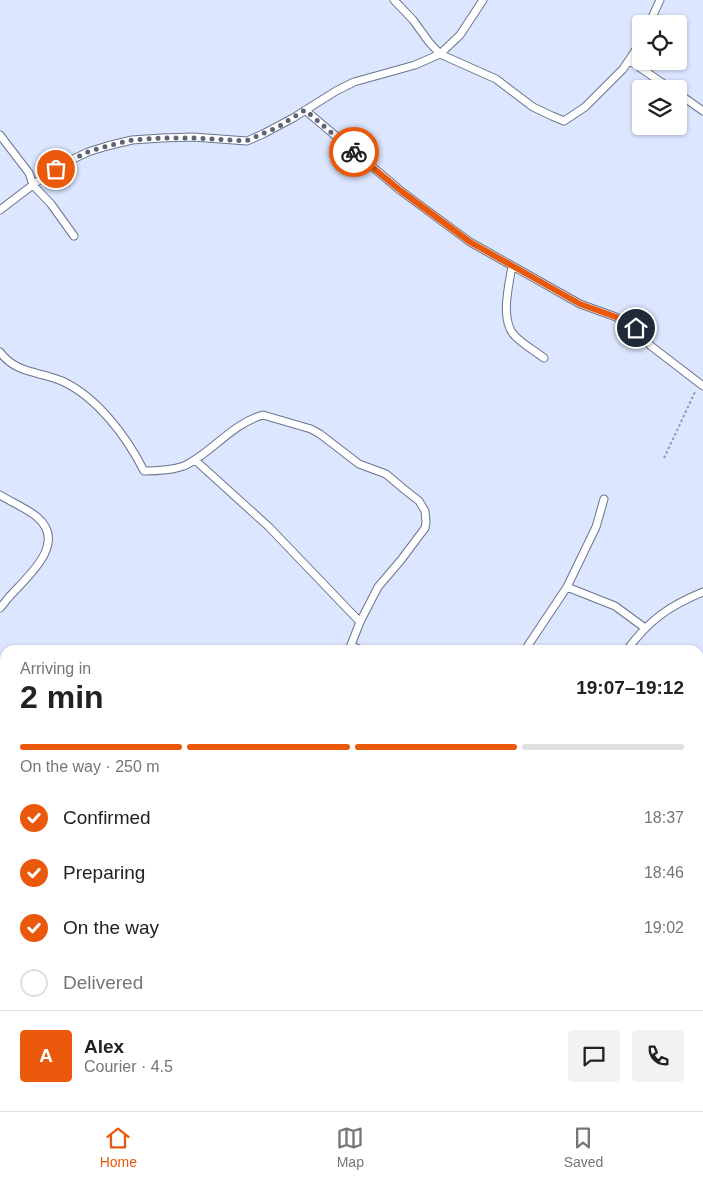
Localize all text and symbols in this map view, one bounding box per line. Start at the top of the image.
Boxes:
map controls [632,15,687,135]
button: locate [632,15,687,70]
button: layers [632,80,687,135]
courier [329,127,379,177]
icon: bike [340,138,368,166]
pin [35,148,77,190]
icon: bag [42,155,70,183]
pin [615,307,657,349]
icon: home [622,314,650,342]
text: Arriving in [20,660,91,677]
text: 19:07–19:12 [576,677,684,698]
text: 2 min [20,679,104,715]
text: On the way · 250 m [20,758,160,775]
icon: check [20,804,48,832]
text: Confirmed [63,807,151,828]
text: 18:37 [644,809,684,826]
icon: check [20,859,48,887]
text: Preparing [63,862,145,883]
text: 18:46 [644,864,684,881]
icon: check [20,914,48,942]
text: On the way [63,917,159,938]
text: 19:02 [644,919,684,936]
text: Delivered [63,972,143,993]
button: chat [568,1030,620,1082]
button: phone [632,1030,684,1082]
text: Alex [84,1036,124,1057]
text: A [39,1045,53,1066]
text: Courier · 4.5 [84,1058,173,1075]
tab: Home [100,1124,137,1170]
tab: Map [336,1124,364,1170]
tab: Saved [564,1124,603,1170]

